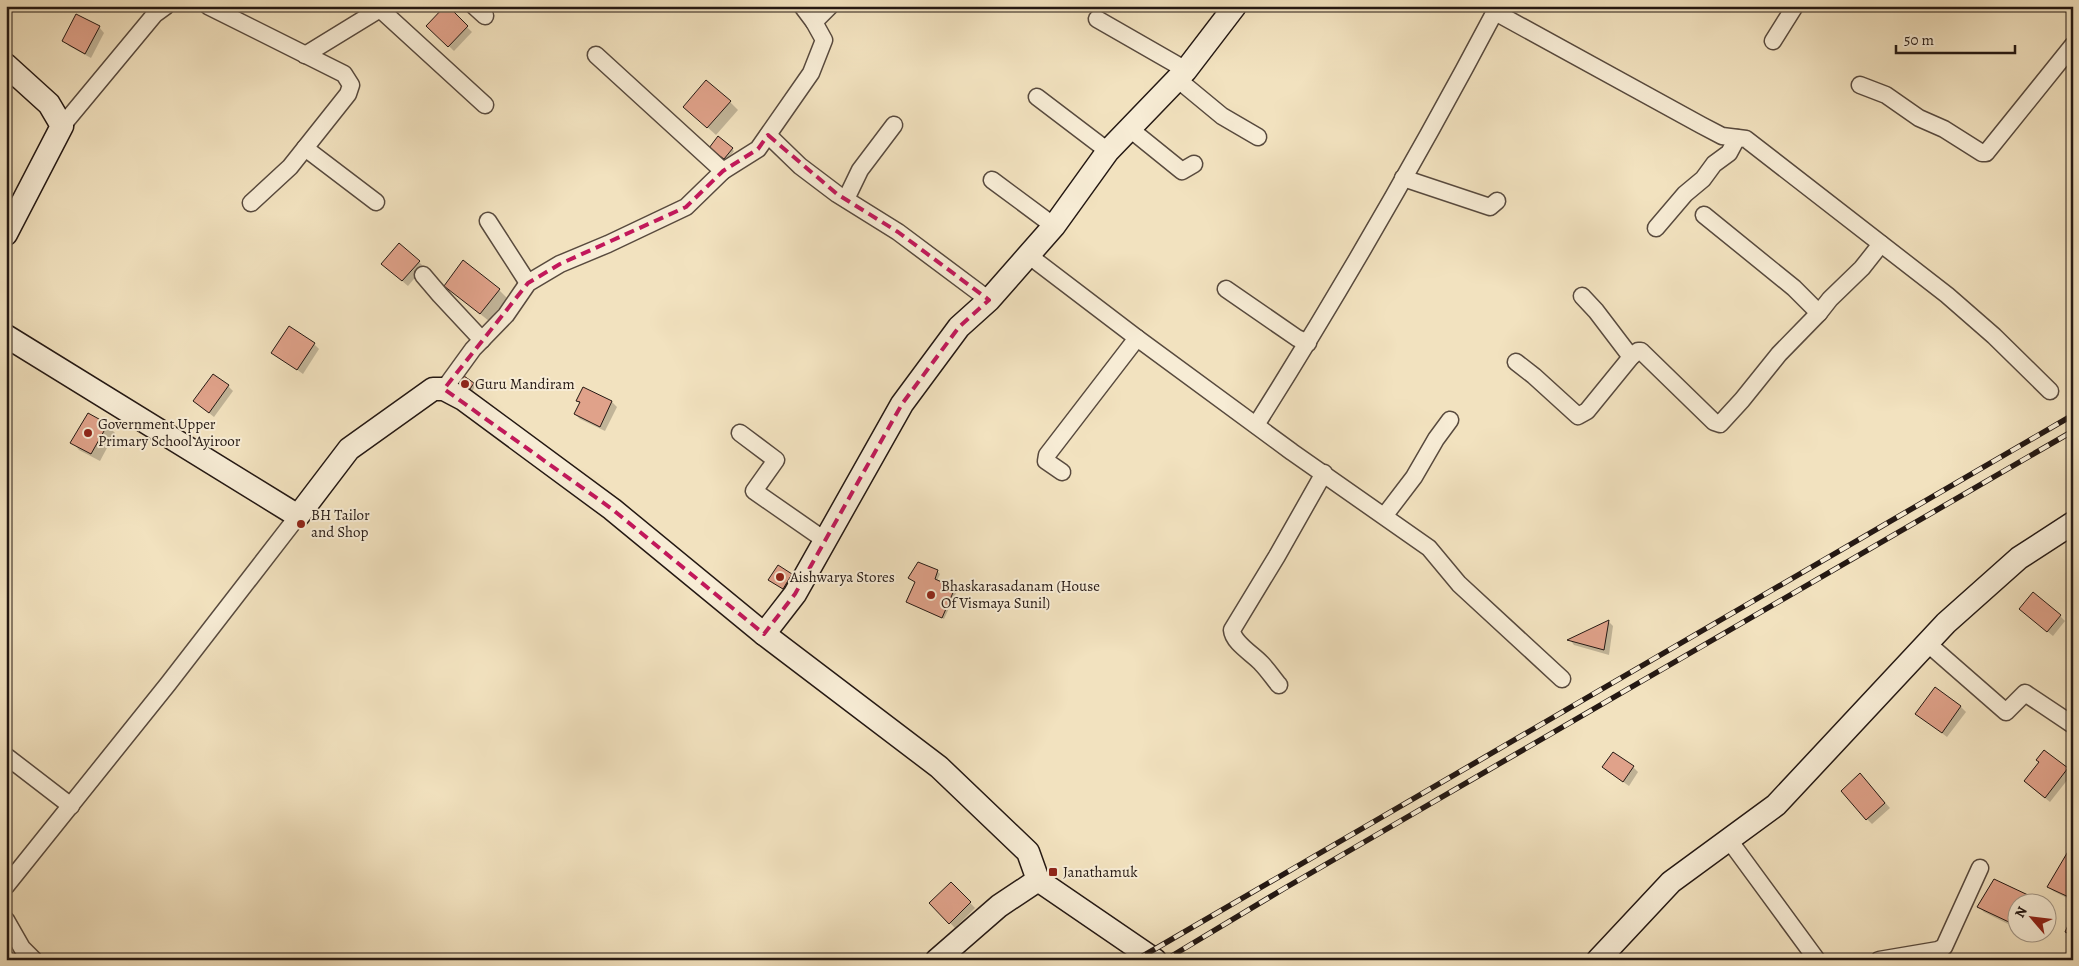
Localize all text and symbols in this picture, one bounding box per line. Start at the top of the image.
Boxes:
scale bar [1896,22,2015,54]
text: 50 m [1904,30,1934,50]
place label: Guru Mandiram [475,374,575,394]
marker: Guru Mandiram [459,378,471,390]
place label: Government Upper Primary School Ayiroor [98,414,241,451]
marker: Government Upper Primary School Ayiroor [82,427,94,439]
place label: BH Tailor and Shop [311,505,370,542]
marker: BH Tailor and Shop [295,518,307,530]
place label: Aishwarya Stores [789,567,895,587]
marker: Aishwarya Stores [774,571,786,583]
place label: Bhaskarasadanam (House Of Vismaya Sunil) [941,576,1100,613]
marker: Bhaskarasadanam (House Of Vismaya Sunil) [925,589,937,601]
place label: Janathamuk [1063,862,1138,882]
marker: Janathamuk [1047,866,1059,878]
north arrow [2006,894,2056,944]
text: N [2010,903,2032,921]

